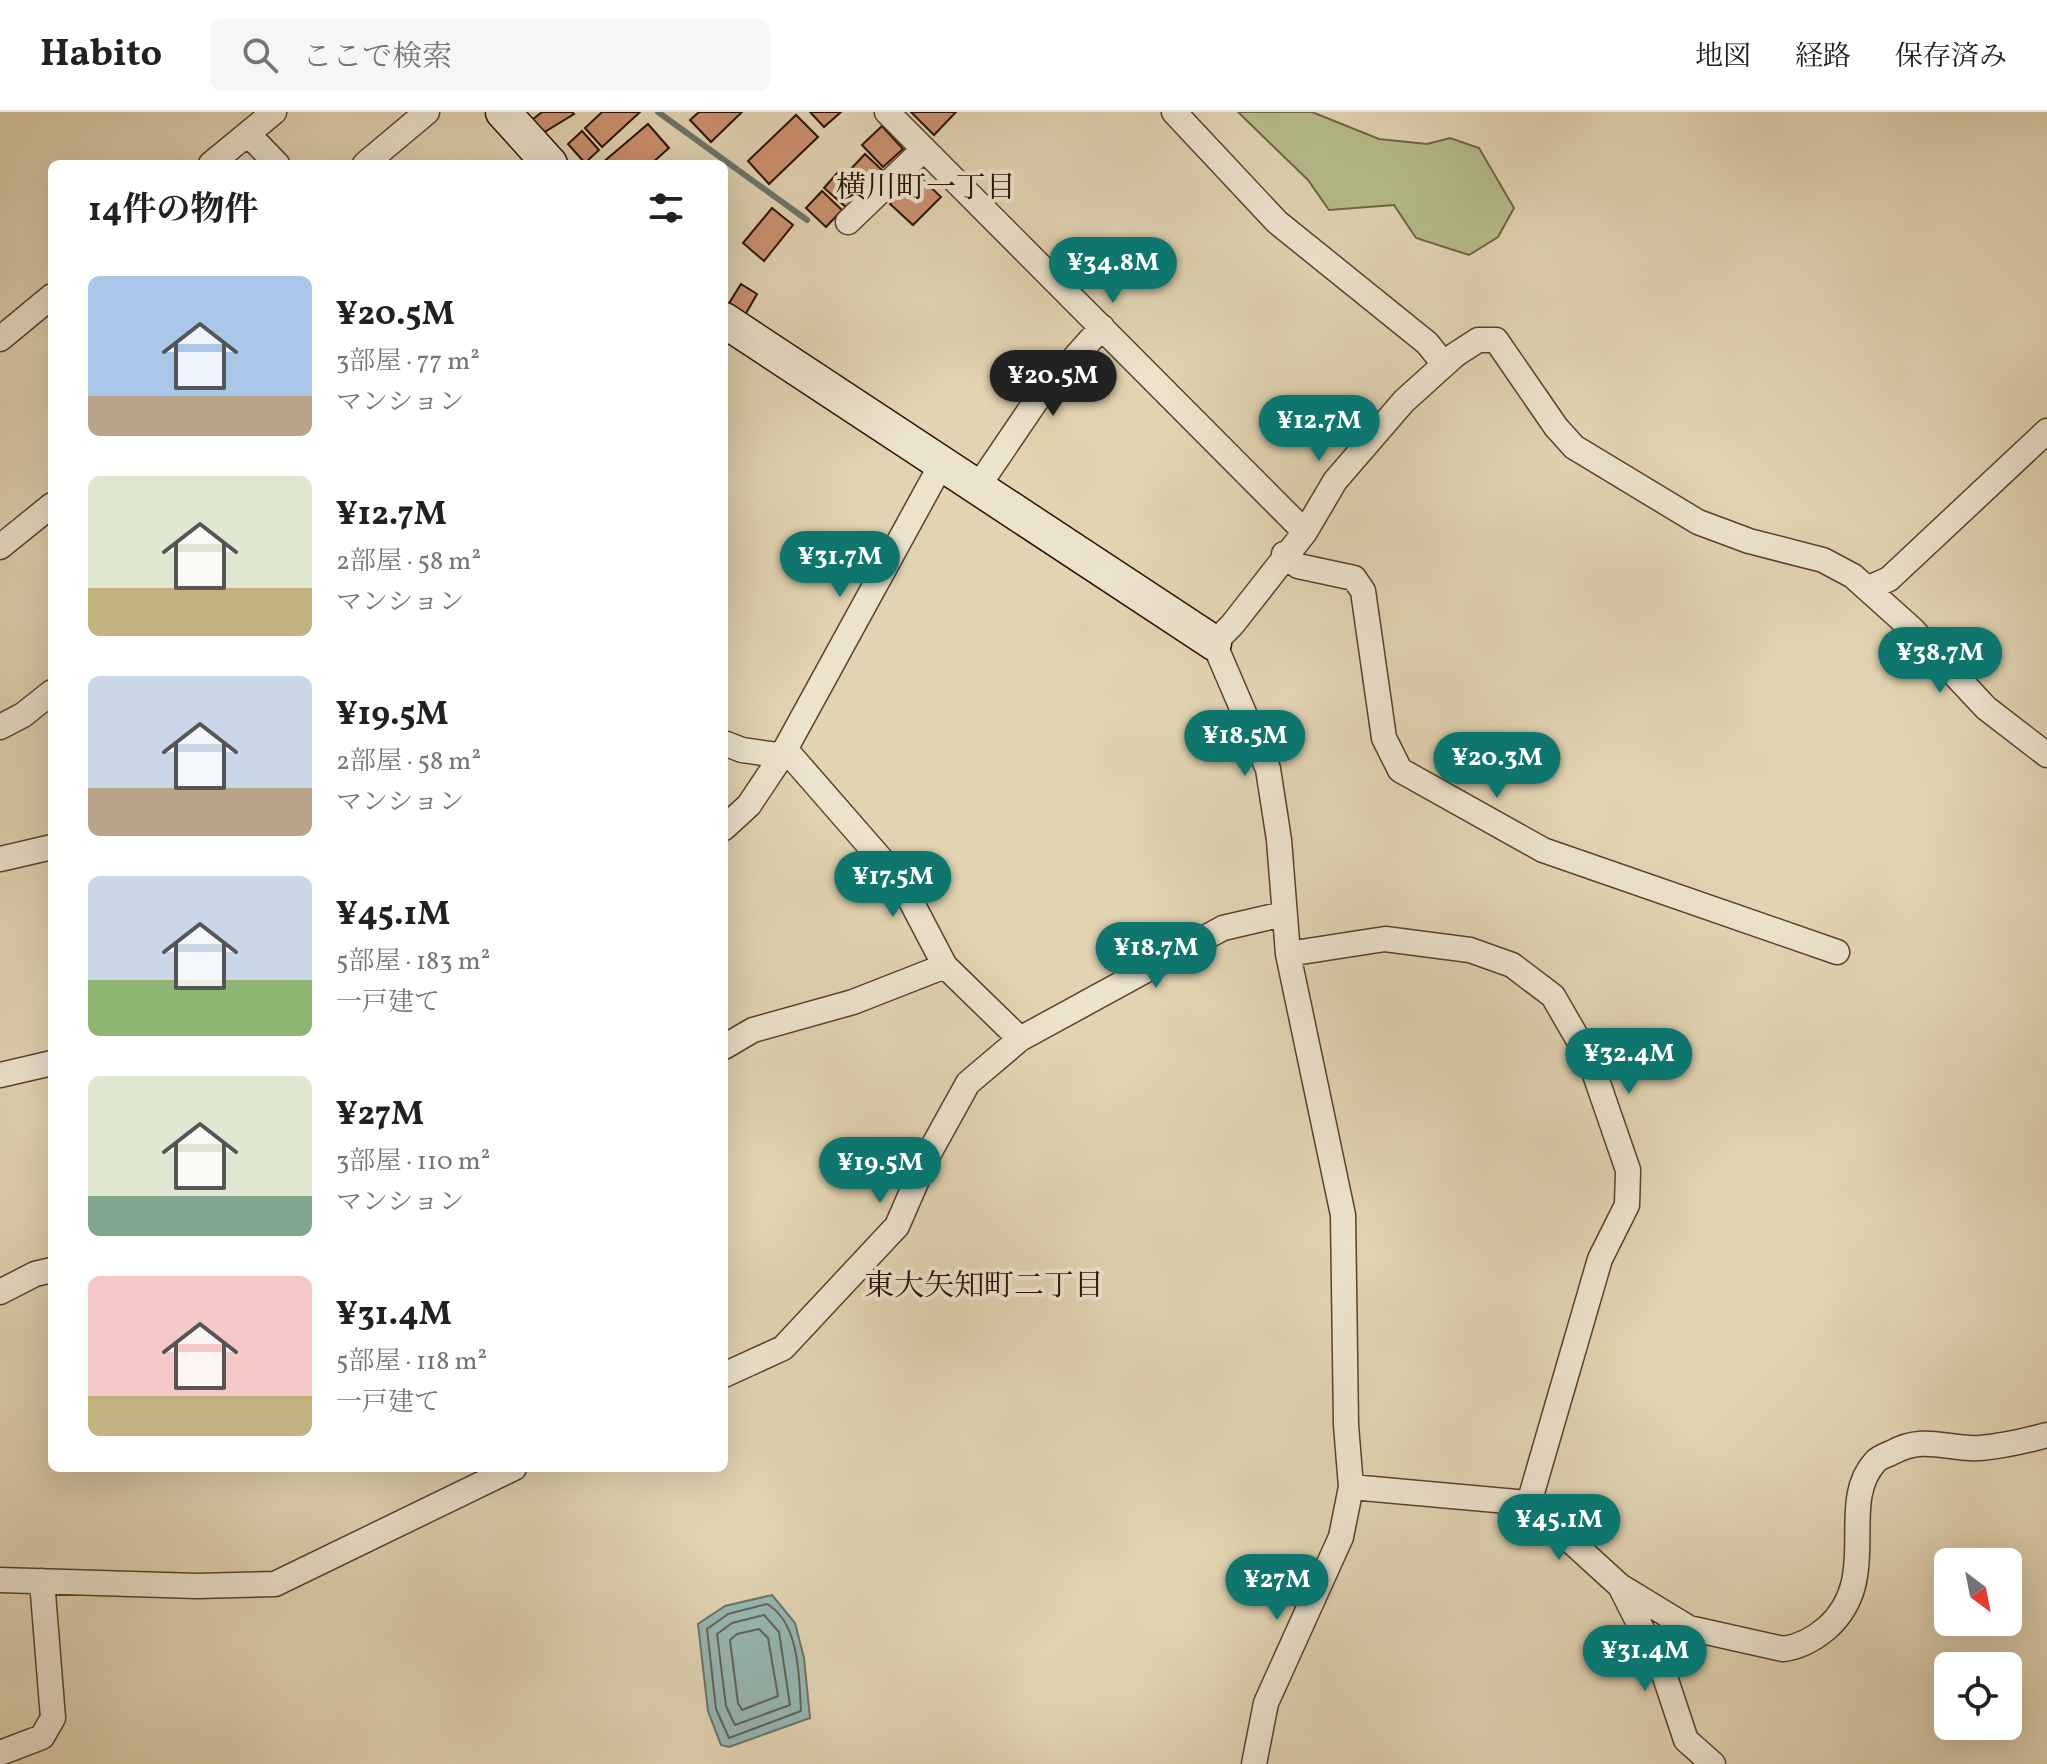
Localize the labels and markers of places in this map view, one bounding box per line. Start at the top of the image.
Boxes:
pin: ¥34.8M [1048,237,1178,305]
pin: ¥20.5M [988,350,1118,418]
pin: ¥12.7M [1254,395,1384,463]
pin: ¥31.7M [775,531,905,599]
pin: ¥38.7M [1875,627,2005,695]
pin: ¥18.5M [1180,710,1310,778]
pin: ¥20.3M [1432,732,1562,800]
pin: ¥17.5M [828,851,958,919]
pin: ¥18.7M [1091,922,1221,990]
pin: ¥32.4M [1564,1028,1694,1096]
pin: ¥19.5M [815,1137,945,1205]
pin: ¥45.1M [1494,1494,1624,1562]
pin: ¥27M [1230,1554,1324,1622]
pin: ¥31.4M [1580,1625,1710,1693]

